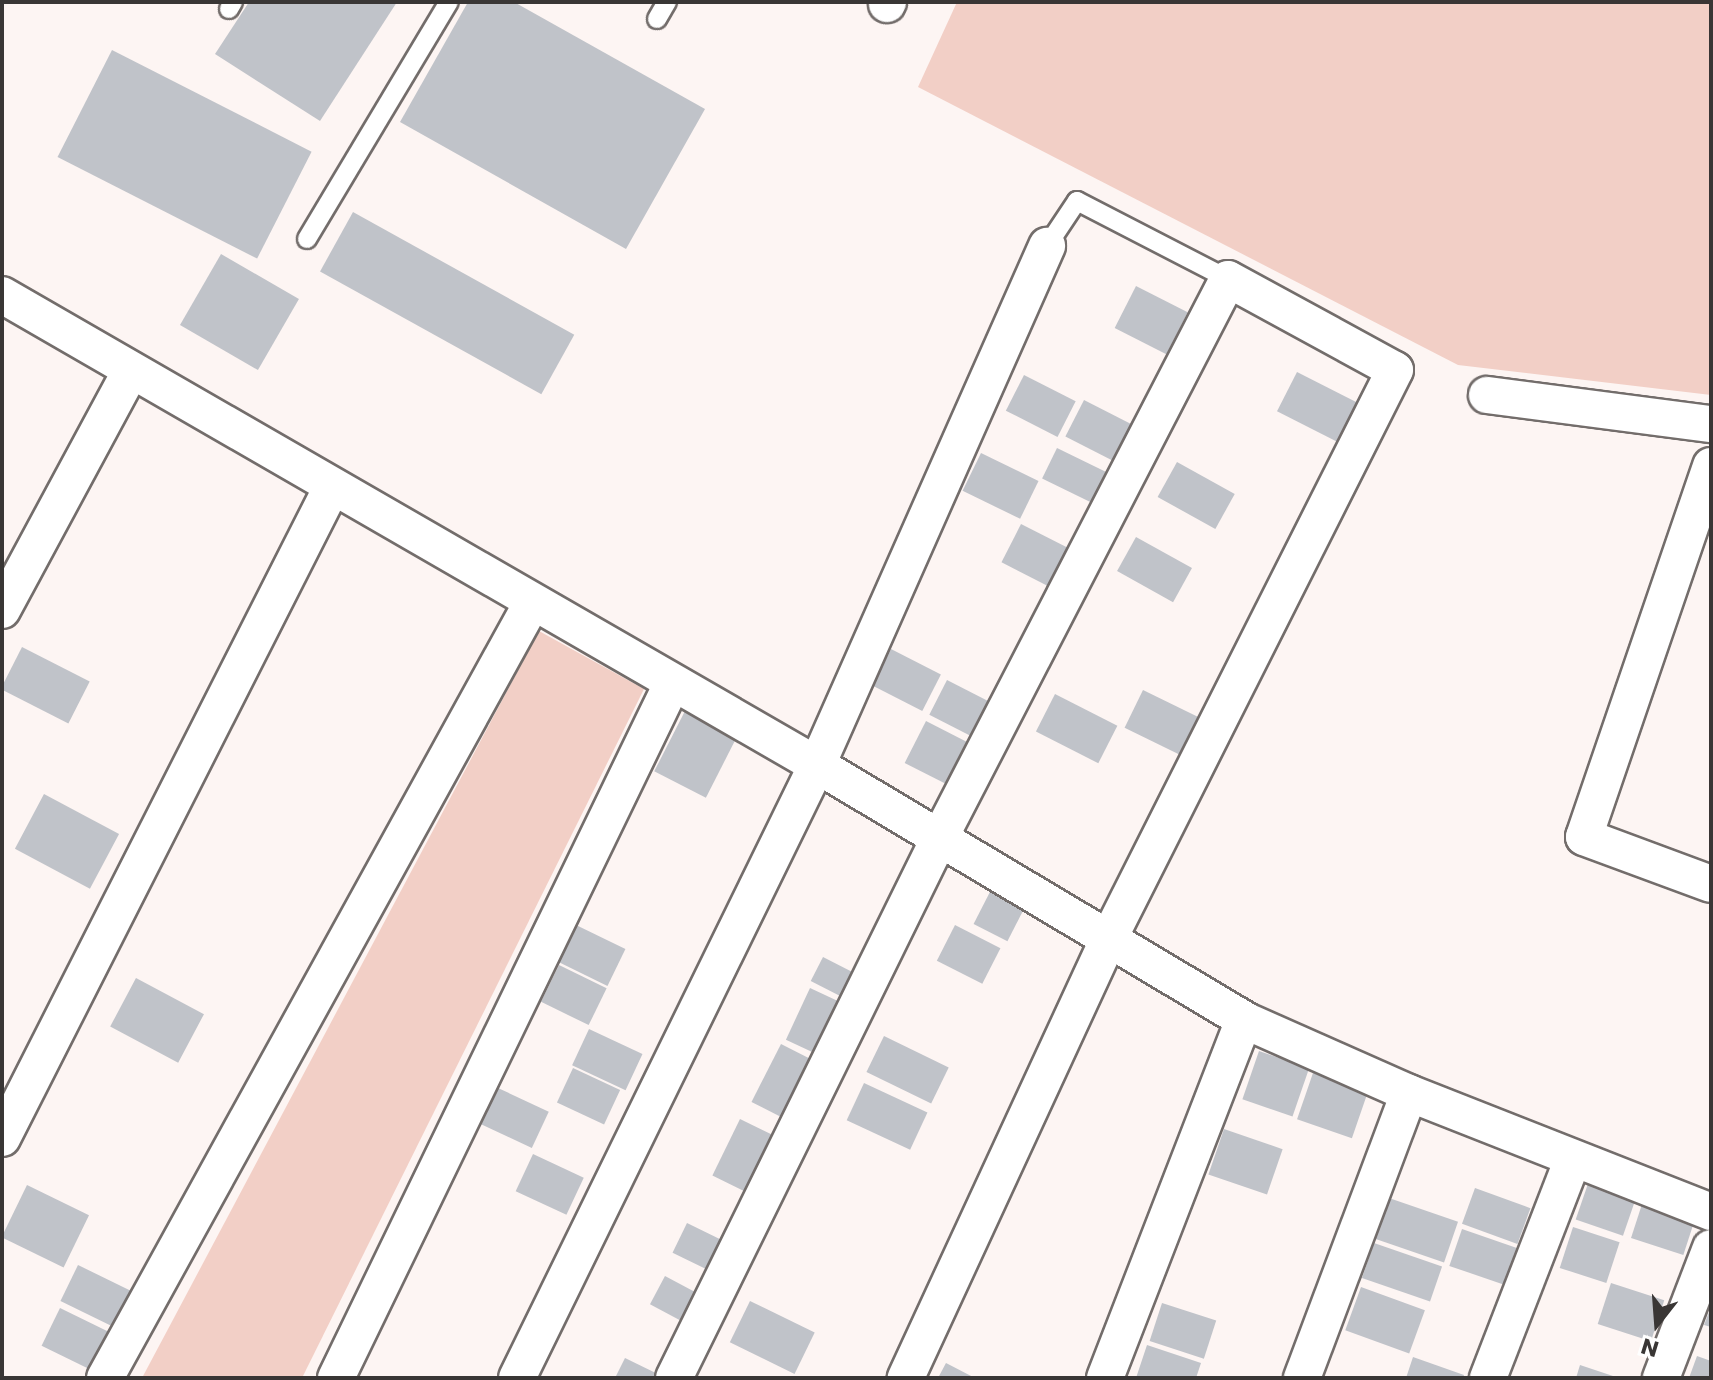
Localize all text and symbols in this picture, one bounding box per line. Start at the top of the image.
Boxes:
north arrow [1617,1284,1697,1364]
text: N [1637,1330,1662,1365]

